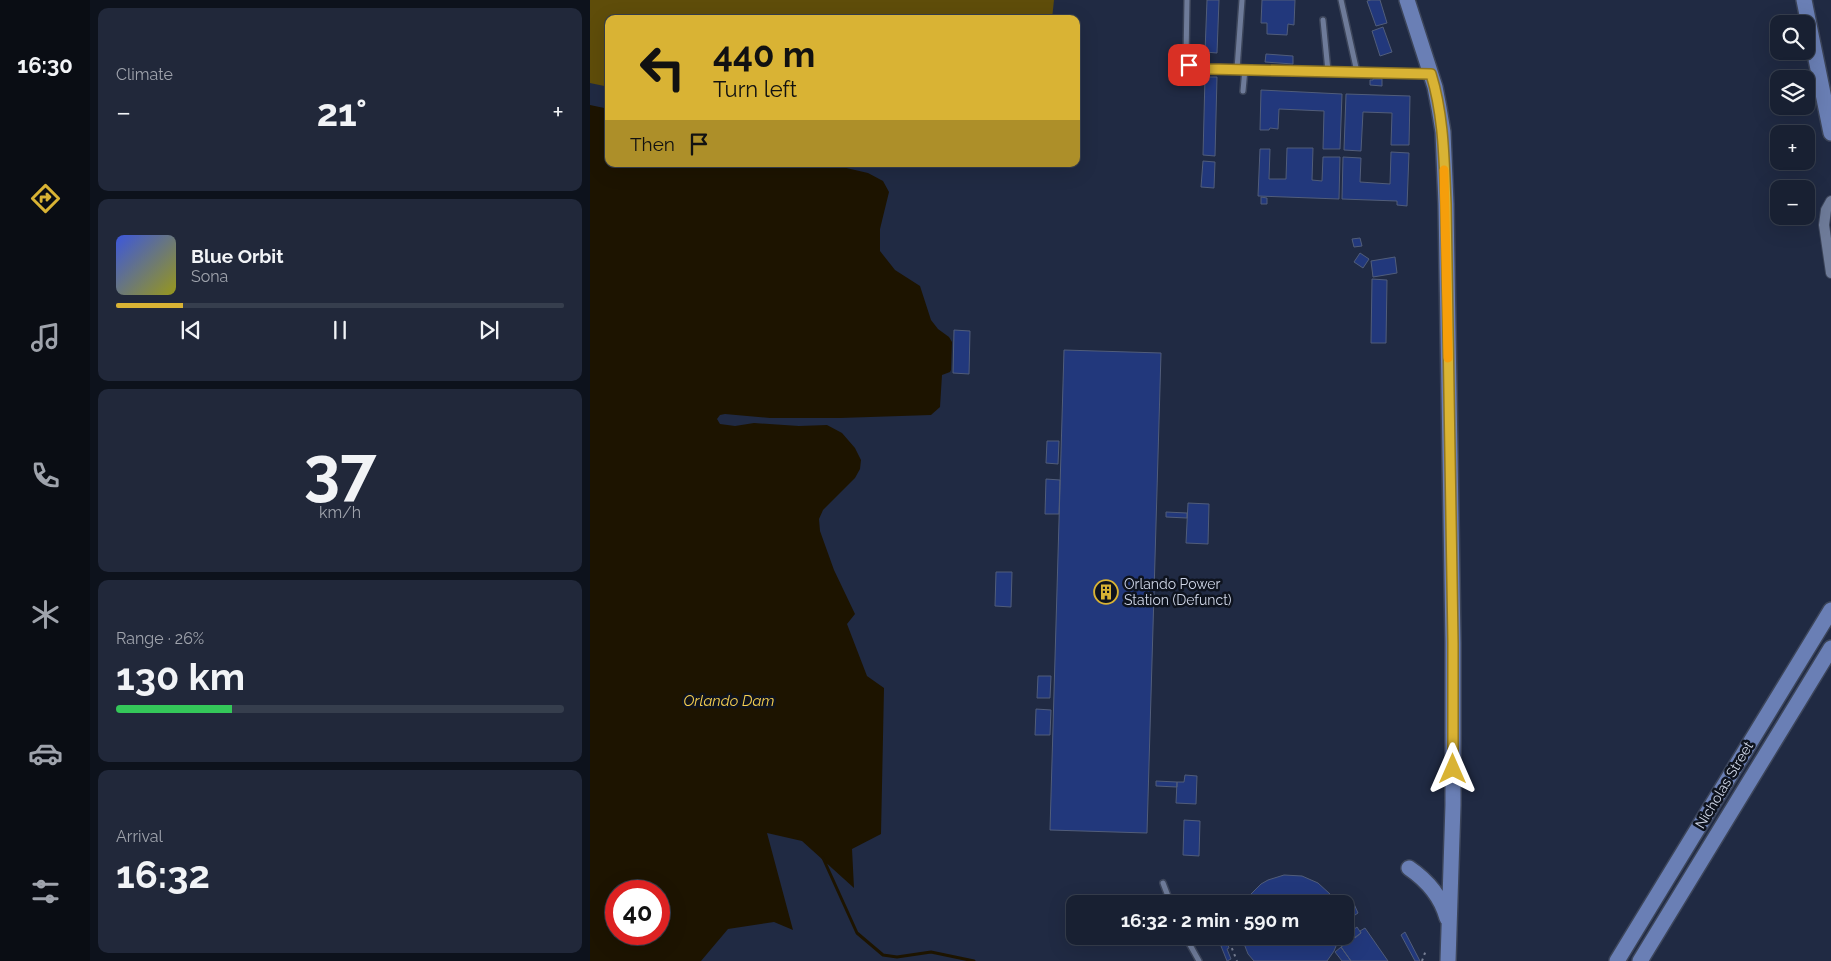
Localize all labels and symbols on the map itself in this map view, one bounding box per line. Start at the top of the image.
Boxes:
pin [1168,44,1210,86]
place label: Orlando Power Station (Defunct) [1124,576,1232,608]
building icon: Orlando Power Station (Defunct) [1093,579,1119,605]
water label: Orlando Dam [683,692,775,710]
street label: Nicholas Street [1692,738,1756,831]
position arrow [1426,742,1478,794]
speed limit sign: 40 [605,880,670,945]

